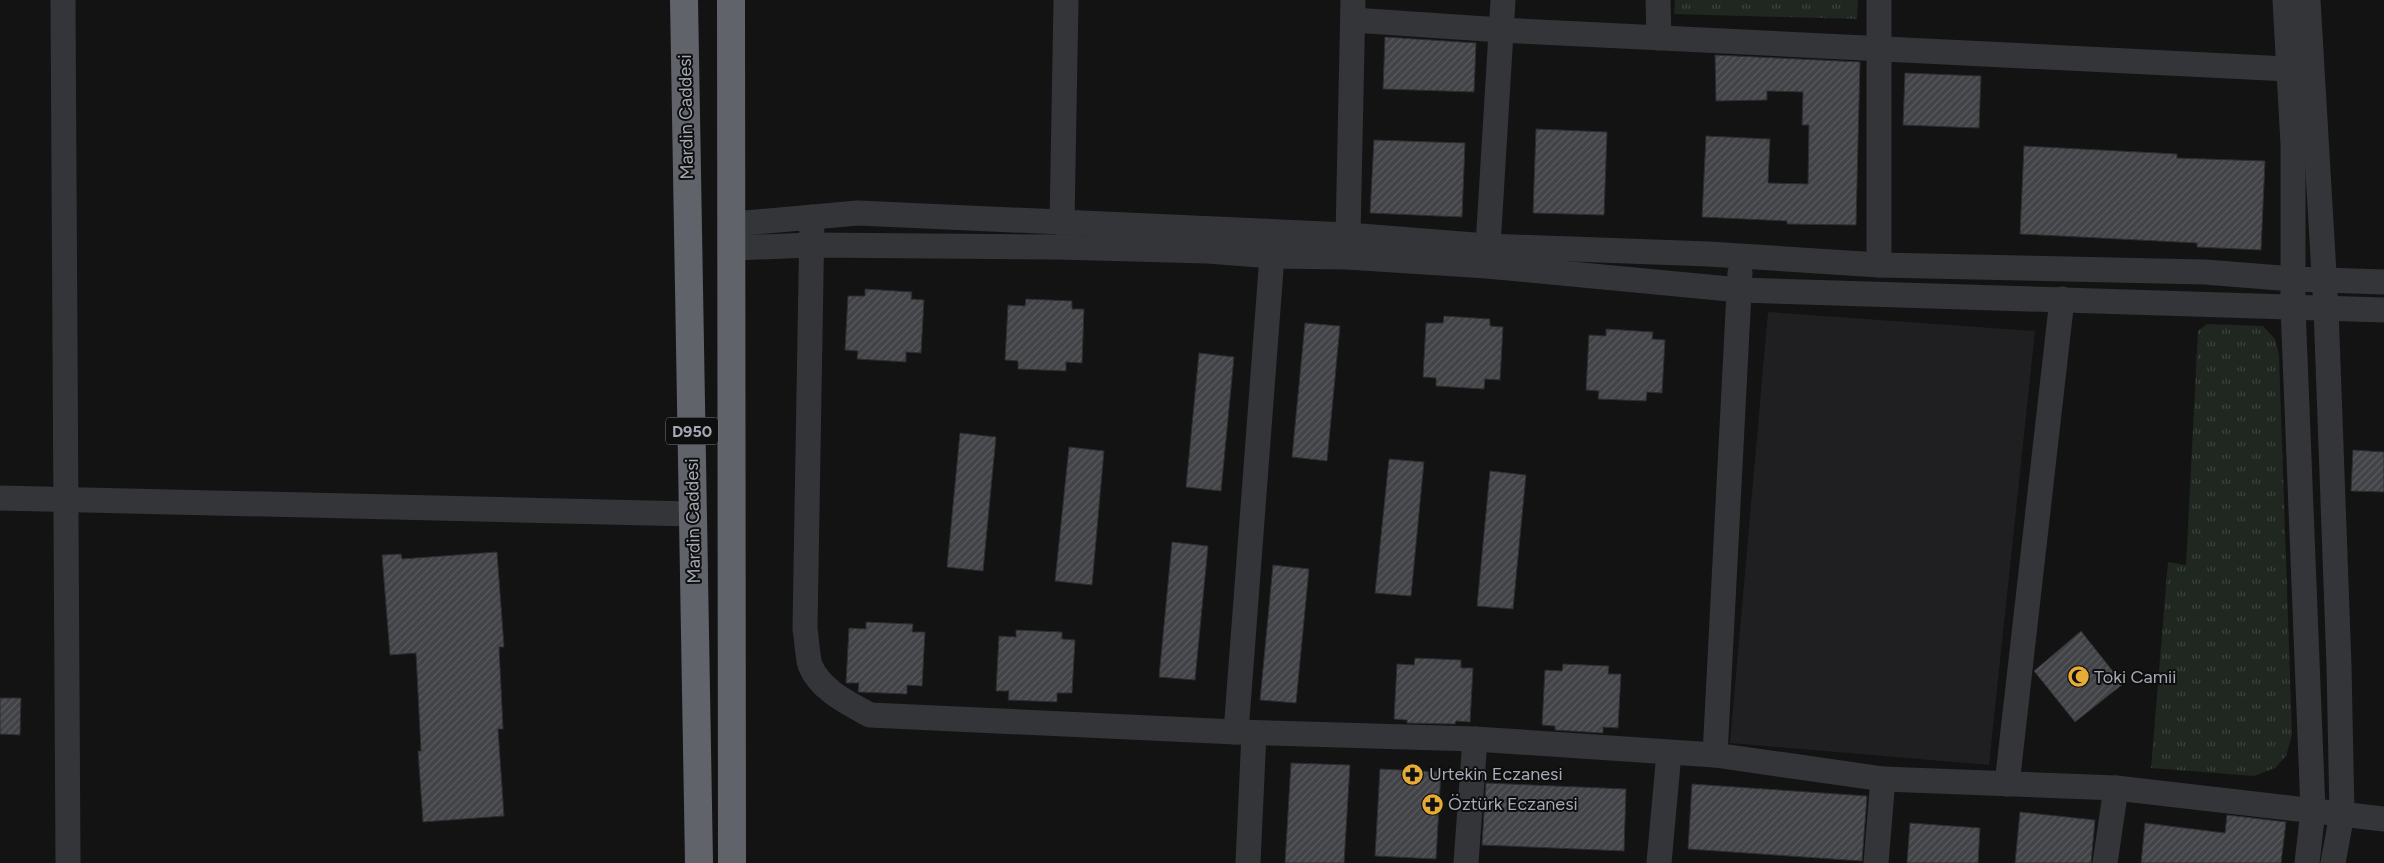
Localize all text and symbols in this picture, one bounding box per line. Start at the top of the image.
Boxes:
street label: Mardin Caddesi [674,54,698,180]
road number: D950 [666,418,718,444]
street label: Mardin Caddesi [681,458,705,584]
mosque icon: Toki Camii [2066,665,2090,689]
place label: Toki Camii [2094,666,2176,688]
pharmacy icon: Urtekin Eczanesi [1401,762,1425,786]
place label: Urtekin Eczanesi [1429,763,1563,785]
pharmacy icon: Öztürk Eczanesi [1420,792,1444,816]
place label: Öztürk Eczanesi [1448,793,1578,815]

